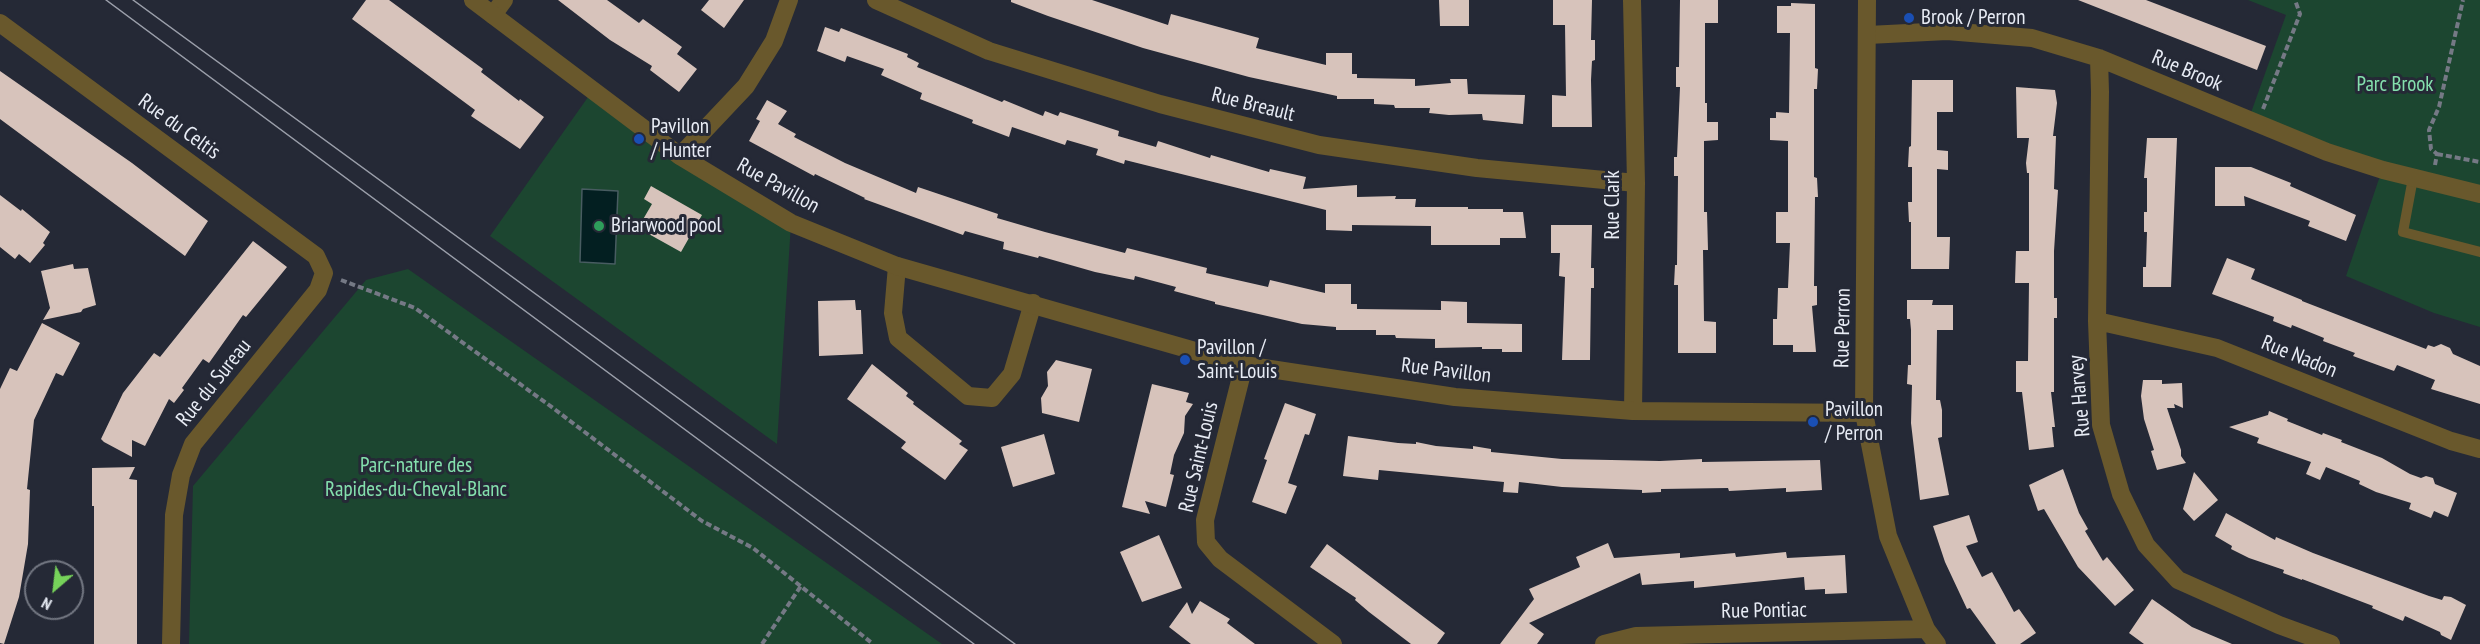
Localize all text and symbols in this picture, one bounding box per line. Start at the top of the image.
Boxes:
place label: Brook / Perron [1921,5,2025,31]
marker: Brook / Perron [1902,11,1916,25]
street label: Rue Brook [2148,45,2226,97]
park label: Parc Brook [2357,72,2433,98]
street label: Rue Breault [1209,83,1297,127]
street label: Rue du Celtis [133,89,225,165]
place label: Pavillon / Hunter [651,114,711,164]
marker: Pavillon / Hunter [632,132,646,146]
street label: Rue Pavillon [732,153,824,219]
street label: Rue Clark [1600,170,1626,240]
place label: Briarwood pool [611,213,721,239]
marker: Briarwood pool [592,219,606,233]
street label: Rue Perron [1830,288,1856,368]
street label: Rue Nadon [2257,330,2341,384]
street label: Rue du Sureau [171,334,257,432]
place label: Pavillon / Saint-Louis [1197,335,1277,385]
marker: Pavillon / Saint-Louis [1178,353,1192,367]
street label: Rue Pavillon [1400,353,1492,389]
street label: Rue Harvey [2064,354,2096,438]
place label: Pavillon / Perron [1825,397,1883,447]
street label: Rue Saint-Louis [1174,399,1224,515]
marker: Pavillon / Perron [1806,415,1820,429]
park label: Parc-nature des Rapides-du-Cheval-Blanc [325,453,507,503]
north arrow [24,560,84,620]
text: N [38,593,55,615]
street label: Rue Pontiac [1721,598,1807,624]

